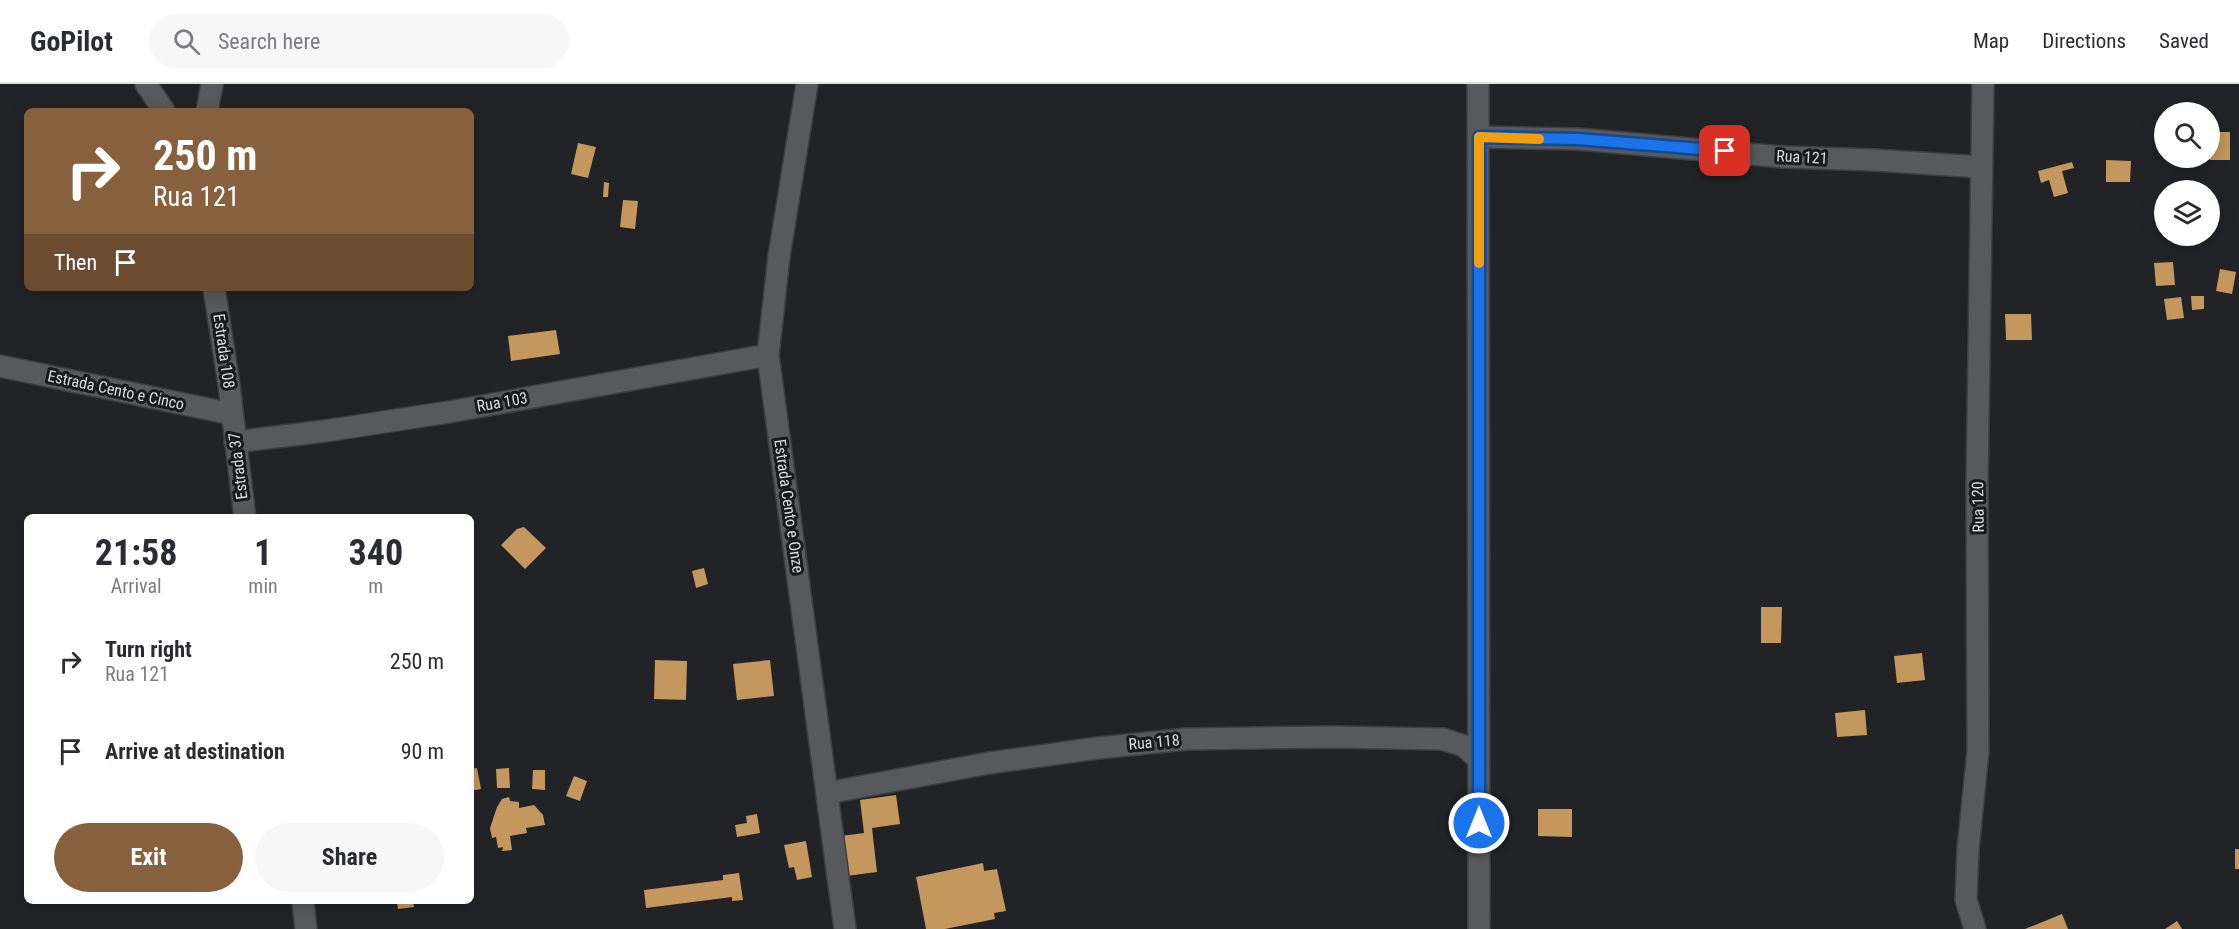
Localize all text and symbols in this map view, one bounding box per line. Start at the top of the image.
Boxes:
search box [149,14,569,68]
text: GoPilot [30,25,113,58]
icon: search [170,25,203,58]
text: Search here [218,29,320,54]
text: Map [1973,29,2009,53]
text: Directions [2042,29,2126,53]
text: Saved [2159,29,2209,53]
map controls [2154,102,2220,246]
button: search [2154,102,2220,168]
pin [1699,125,1750,176]
text: 250 m [153,131,258,180]
icon: right [54,132,132,210]
icon: arrive [1708,134,1741,167]
street label: Rua 121 [1776,146,1828,168]
button: layers [2154,180,2220,246]
text: Rua 121 [153,181,240,213]
icon: arrive [109,246,142,279]
text: Then [54,250,97,275]
street label: Estrada 108 [209,312,239,390]
street label: Estrada Cento e Cinco [46,366,186,414]
street label: Rua 103 [475,388,529,416]
street label: Estrada 37 [224,431,252,501]
street label: Estrada Cento e Onze [770,438,808,574]
street label: Rua 120 [1968,481,1988,533]
text: 21:58 [95,532,177,574]
text: 1 [254,532,272,574]
text: 340 [349,532,403,574]
text: Arrival [111,574,162,598]
text: min [248,574,278,598]
text: m [368,574,383,598]
text: Turn right [105,637,192,662]
icon: right [54,645,87,678]
text: 250 m [390,649,444,674]
text: Rua 121 [105,662,169,686]
street label: Rua 118 [1128,730,1180,754]
icon: arrive [54,735,87,768]
text: Arrive at destination [105,739,285,764]
text: 90 m [401,739,444,764]
position arrow [1447,791,1511,855]
button: Exit [54,823,243,892]
button: Share [255,823,444,892]

